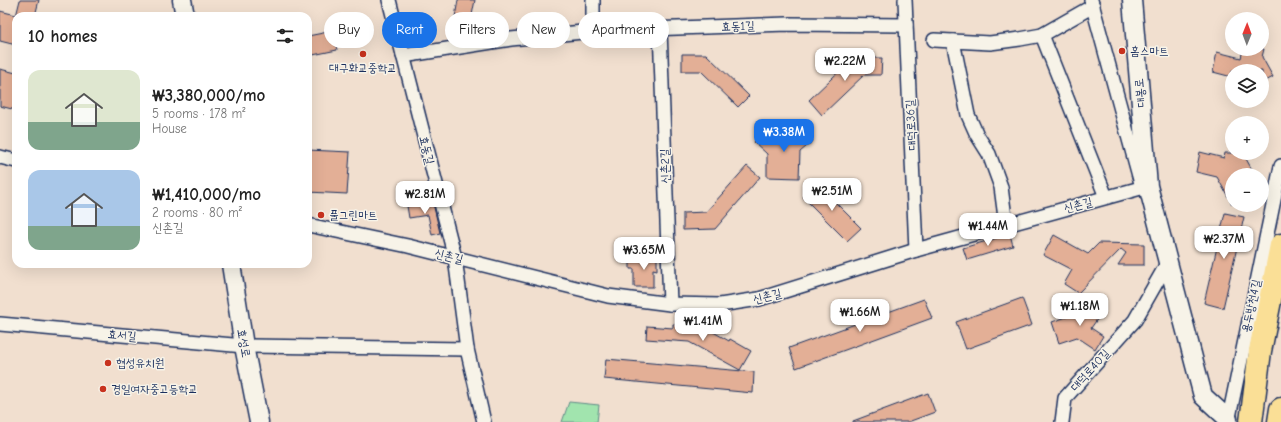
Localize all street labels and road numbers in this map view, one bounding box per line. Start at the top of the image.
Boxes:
street label: 효동1길 [721,18,755,34]
street label: 대봉로 [1132,78,1148,108]
street label: 대덕로36길 [903,99,919,151]
street label: 효동길 [417,134,437,166]
street label: 신촌2길 [657,148,673,184]
street label: 신촌길 [1062,194,1094,216]
street label: 신촌길 [433,246,465,266]
street label: 용두방천4길 [1239,278,1264,334]
street label: 신촌길 [751,286,783,306]
street label: 효서길 [107,327,137,343]
street label: 효성로 [235,328,253,358]
street label: 대덕로40길 [1067,346,1113,394]

